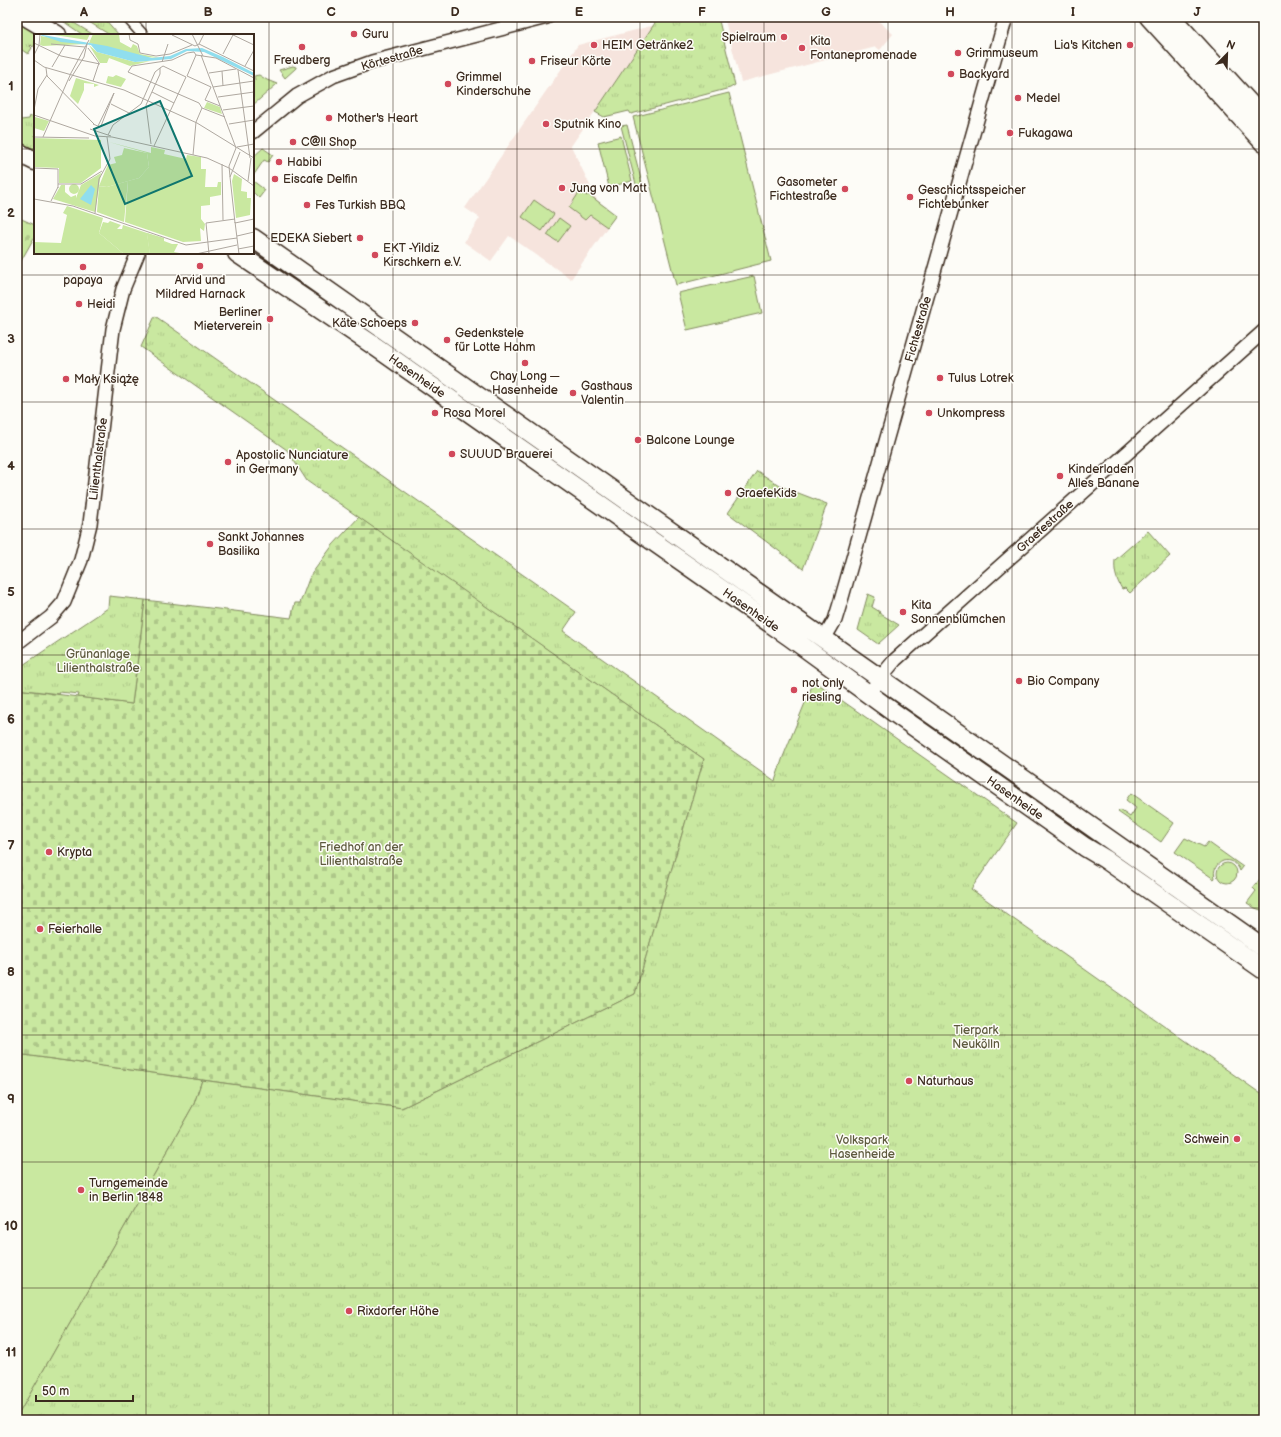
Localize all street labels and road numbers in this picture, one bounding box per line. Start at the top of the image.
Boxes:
street label: Körtestraße [360,43,425,74]
street label: Fichtestraße [902,295,935,364]
street label: Hasenheide [385,351,448,401]
street label: Lilienthalstraße [86,417,111,501]
street label: Graefestraße [1014,497,1077,556]
street label: Hasenheide [719,585,782,635]
street label: Hasenheide [983,773,1046,823]

